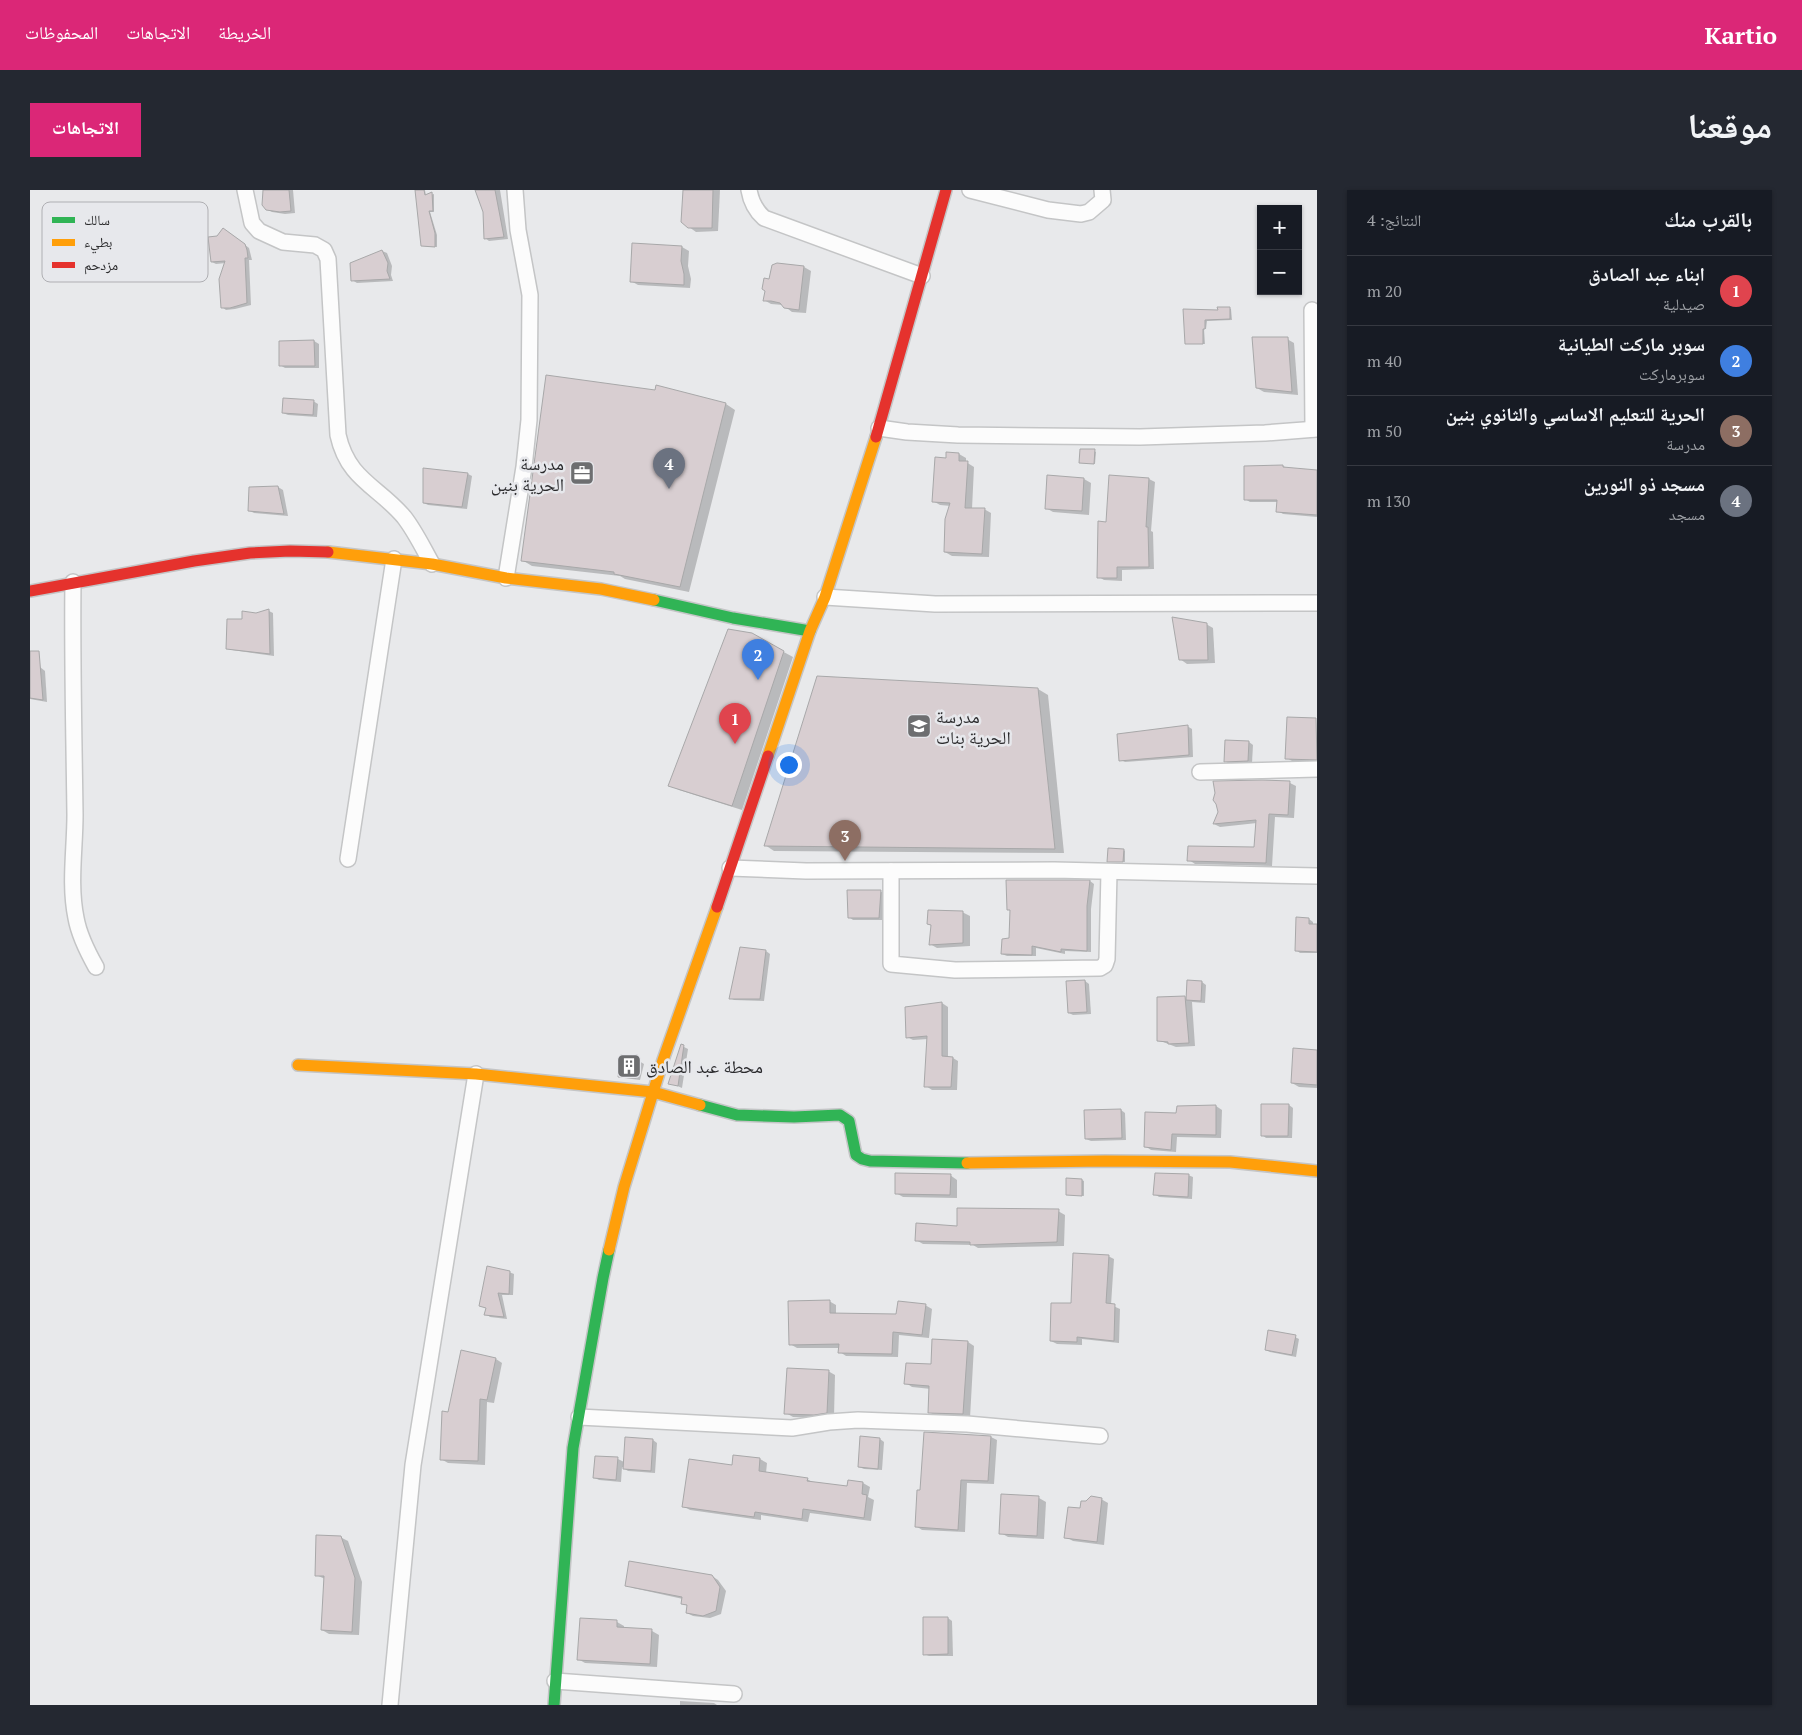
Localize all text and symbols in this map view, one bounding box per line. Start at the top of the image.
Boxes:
text: Kartio [1704,19,1777,51]
text: المحفوظات [25,20,98,44]
text: الاتجاهات [126,20,190,44]
text: الخريطة [218,20,271,44]
text: موقعنا [1687,102,1772,148]
button: الاتجاهات [30,103,141,157]
legend [42,202,208,282]
map controls [1257,205,1302,295]
button: + [1257,205,1302,250]
text: بالقرب منك [1664,205,1752,233]
text: النتائج: 4 [1367,209,1421,231]
text: سالك [84,210,110,229]
text: بطيء [84,232,113,254]
button: − [1257,250,1302,295]
text: مزدحم [84,255,118,275]
text: ابناء عبد الصادق [1588,261,1705,286]
text: 20 m [1367,280,1402,302]
text: 1 [1731,280,1741,302]
text: صيدلية [1663,293,1705,315]
text: سوبر ماركت الطيانية [1558,331,1705,356]
text: 40 m [1367,350,1402,372]
text: 2 [1731,350,1741,372]
text: سوبرماركت [1639,363,1705,385]
text: الحرية للتعليم الاساسي والثانوي بنين [1446,401,1705,426]
text: 50 m [1367,420,1402,442]
text: 3 [1731,420,1741,442]
text: مدرسة [1666,433,1705,455]
pin: 4 [653,448,685,489]
place label: مدرسة الحرية بنين [491,451,564,496]
office icon: مدرسة الحرية بنين [569,460,595,486]
text: مسجد ذو النورين [1584,471,1705,496]
text: 130 m [1367,490,1410,512]
text: 4 [1731,490,1741,512]
text: مسجد [1669,503,1705,525]
pin: 2 [742,639,774,680]
pin: 1 [719,703,751,744]
place label: مدرسة الحرية بنات [936,704,1011,749]
school or university icon: مدرسة الحرية بنات [906,713,932,739]
your location [776,752,802,778]
pin: 3 [829,820,861,861]
building icon: محطة عبد الصادق [616,1053,642,1079]
place label: محطة عبد الصادق [646,1054,763,1078]

